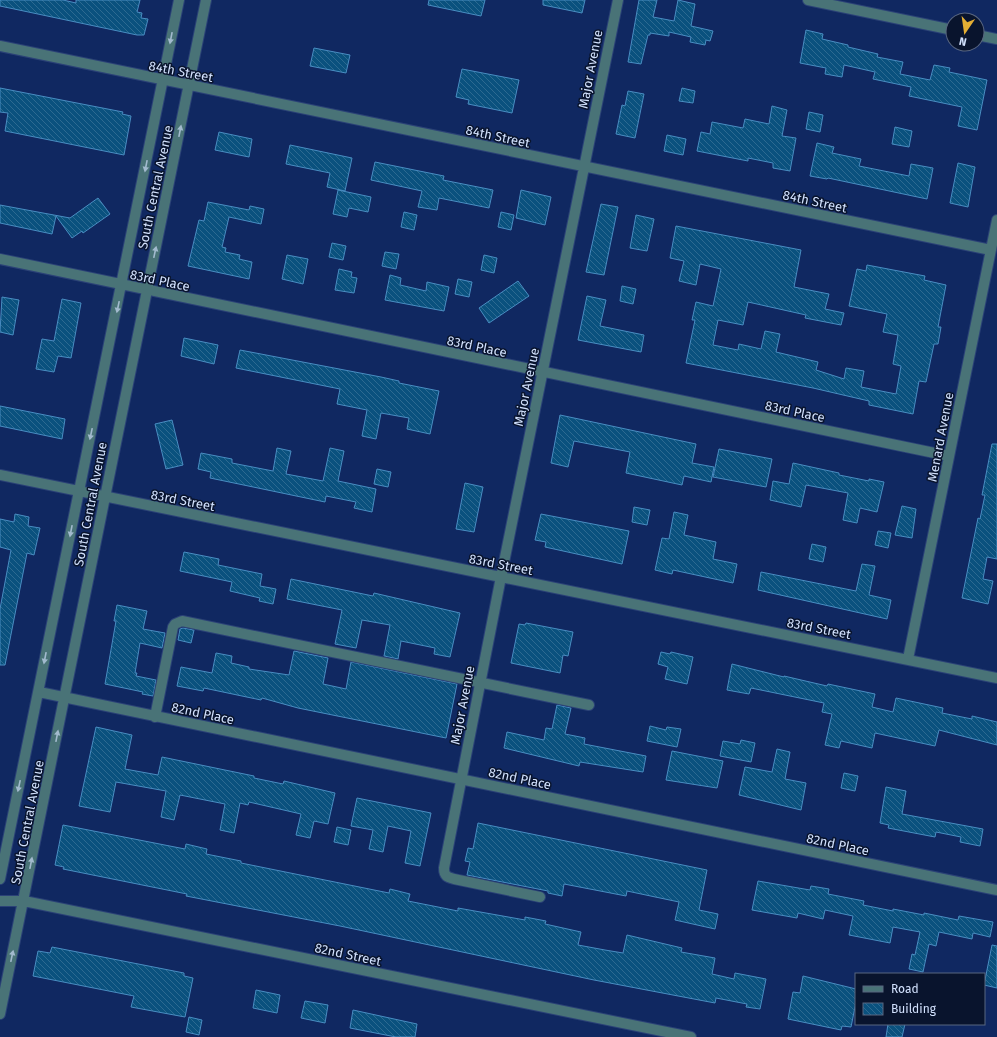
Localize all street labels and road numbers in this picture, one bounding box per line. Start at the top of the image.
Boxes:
street label: Major Avenue [576,28,605,110]
street label: 84th Street [148,58,215,85]
street label: 84th Street [464,122,532,151]
street label: South Central Avenue [135,124,176,250]
street label: 84th Street [781,187,849,216]
street label: 83rd Place [129,267,191,294]
street label: 83rd Place [446,333,508,360]
street label: Major Avenue [511,346,542,428]
street label: Menard Avenue [924,391,957,483]
street label: 83rd Place [764,398,826,425]
street label: South Central Avenue [71,441,110,568]
street label: 83rd Street [150,487,216,514]
street label: 83rd Street [468,551,534,578]
street label: 83rd Street [786,615,852,642]
street label: Major Avenue [448,664,477,746]
street label: 82nd Place [170,700,236,727]
street label: South Central Avenue [8,759,47,886]
street label: 82nd Place [487,765,553,792]
street label: 82nd Place [805,831,871,858]
street label: 82nd Street [313,940,383,969]

